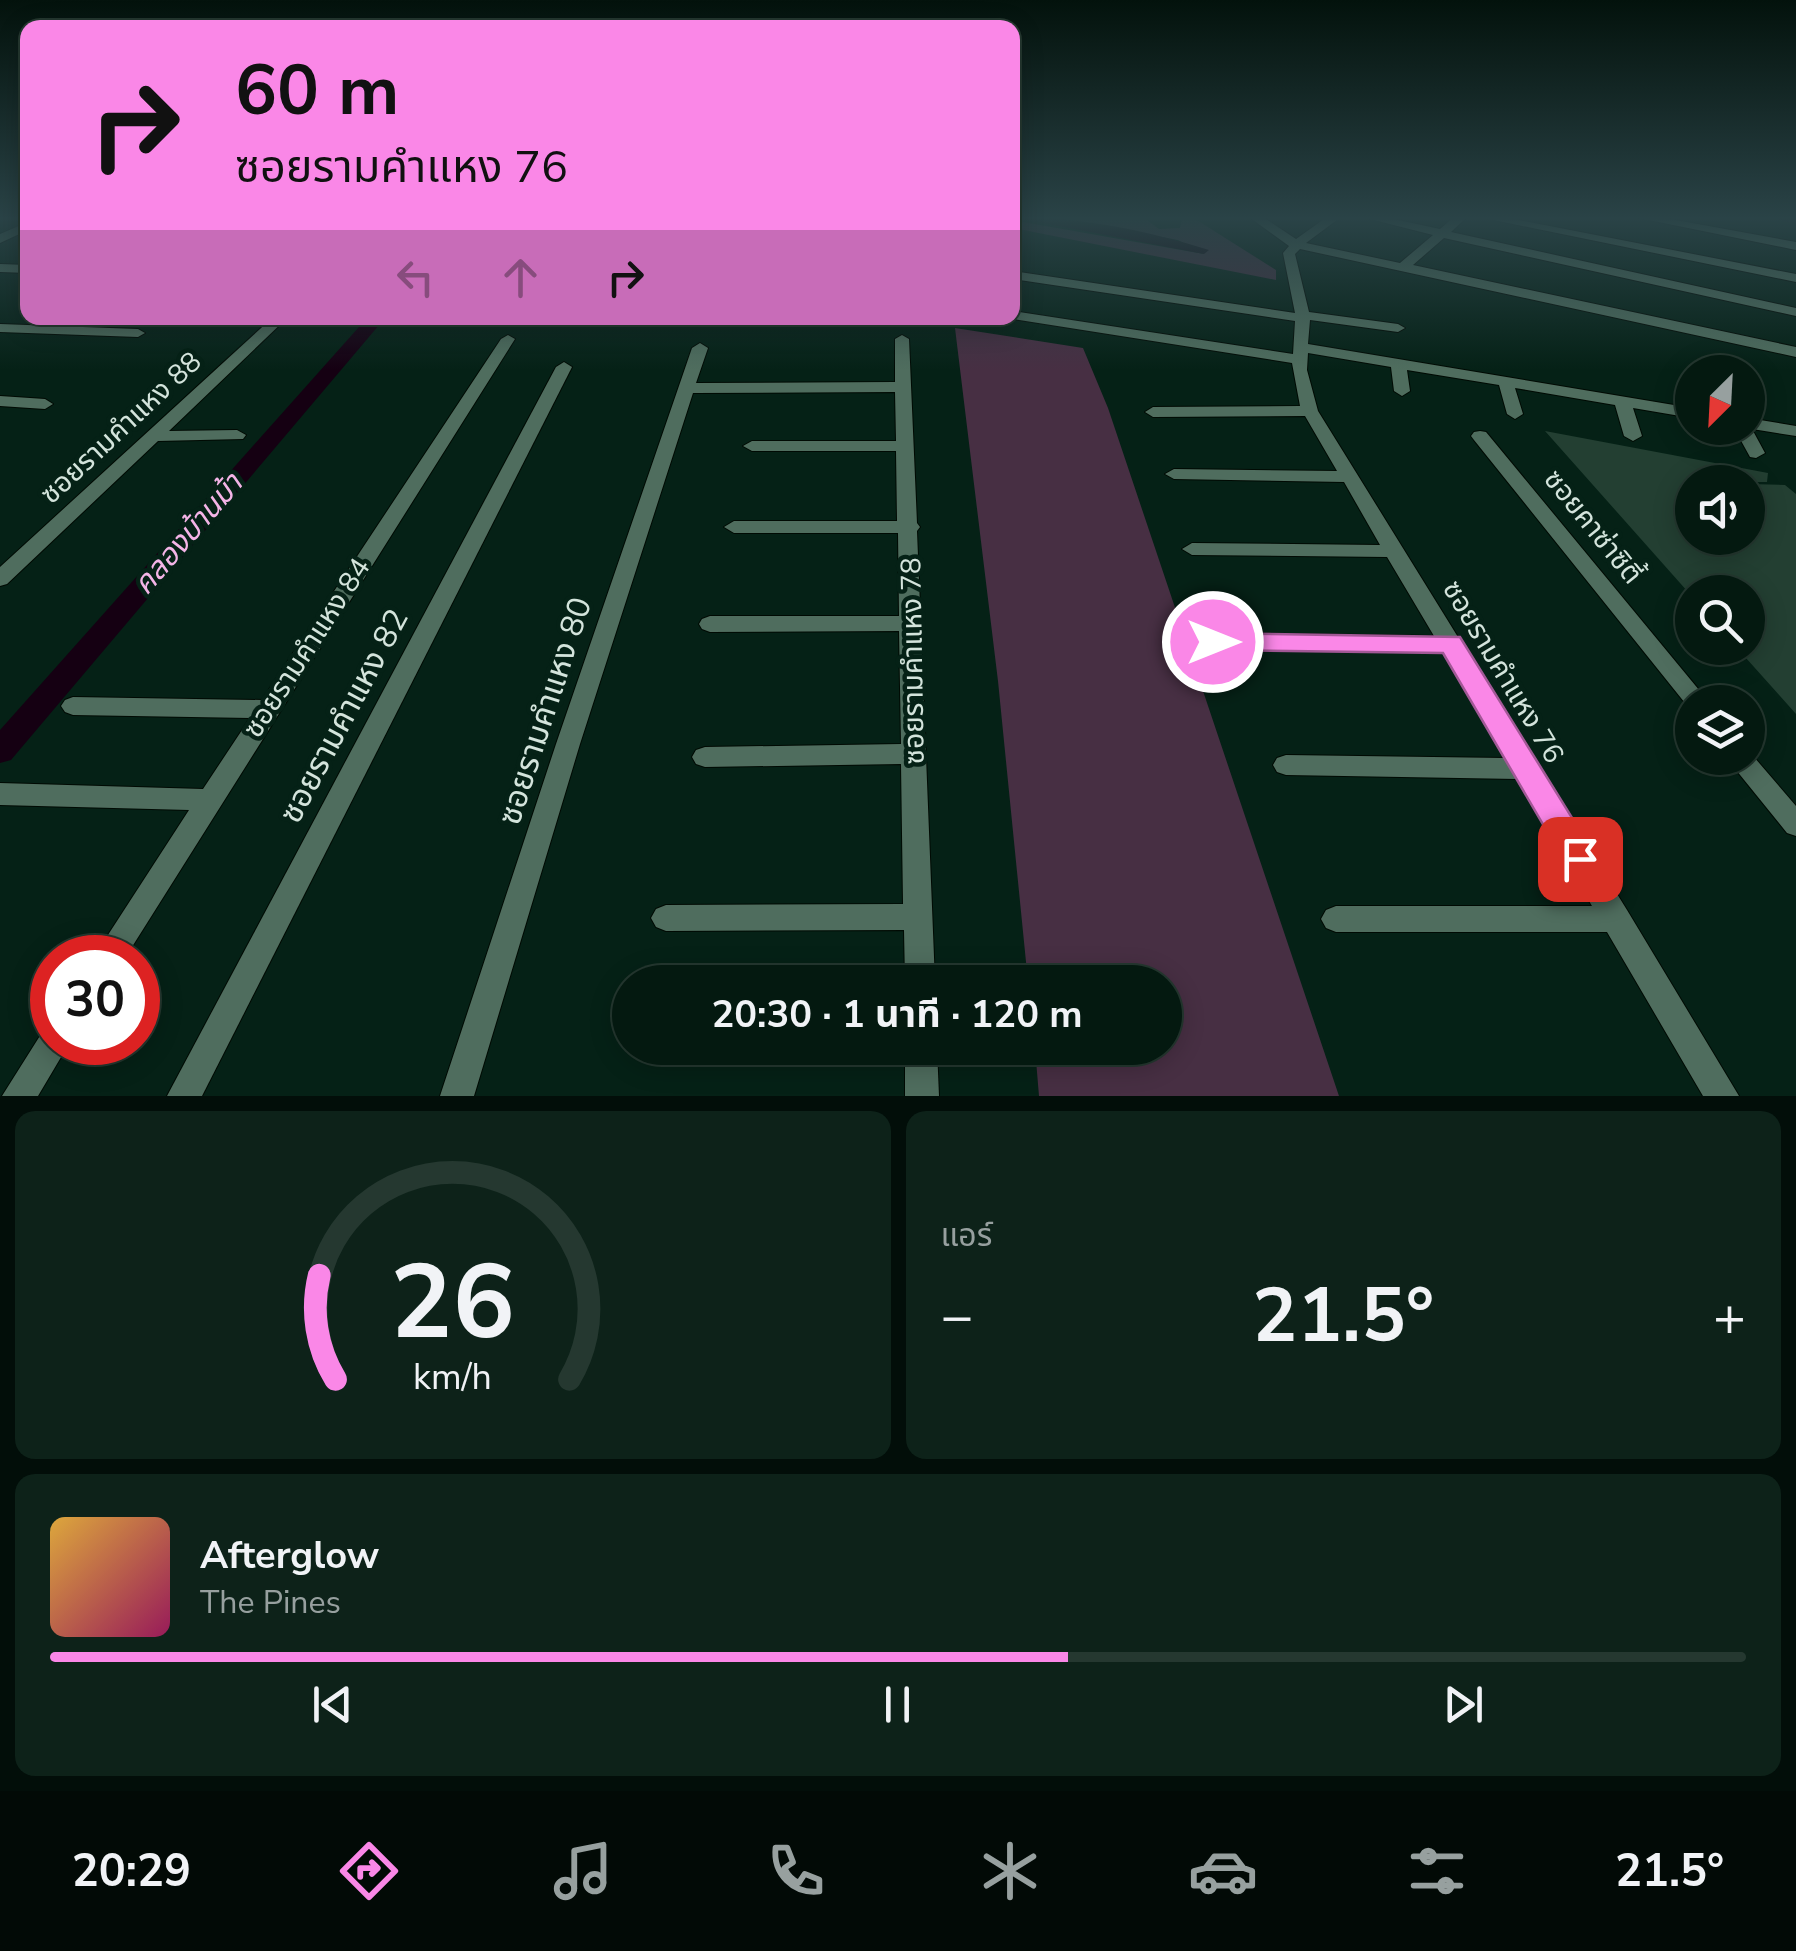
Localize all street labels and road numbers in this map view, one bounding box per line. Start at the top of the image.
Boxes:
street label: ซอยรามคำแหง 88 [32,343,210,513]
street label: ซอยคาซ่าซิตี้ [1535,461,1652,592]
street label: ซอยรามคำแหง 84 [235,551,379,745]
street label: ซอยรามคำแหง 78 [892,557,934,765]
street label: ซอยรามคำแหง 76 [1433,573,1573,771]
street label: ซอยรามคำแหง 80 [488,592,602,830]
street label: ซอยรามคำแหง 82 [269,601,419,831]

